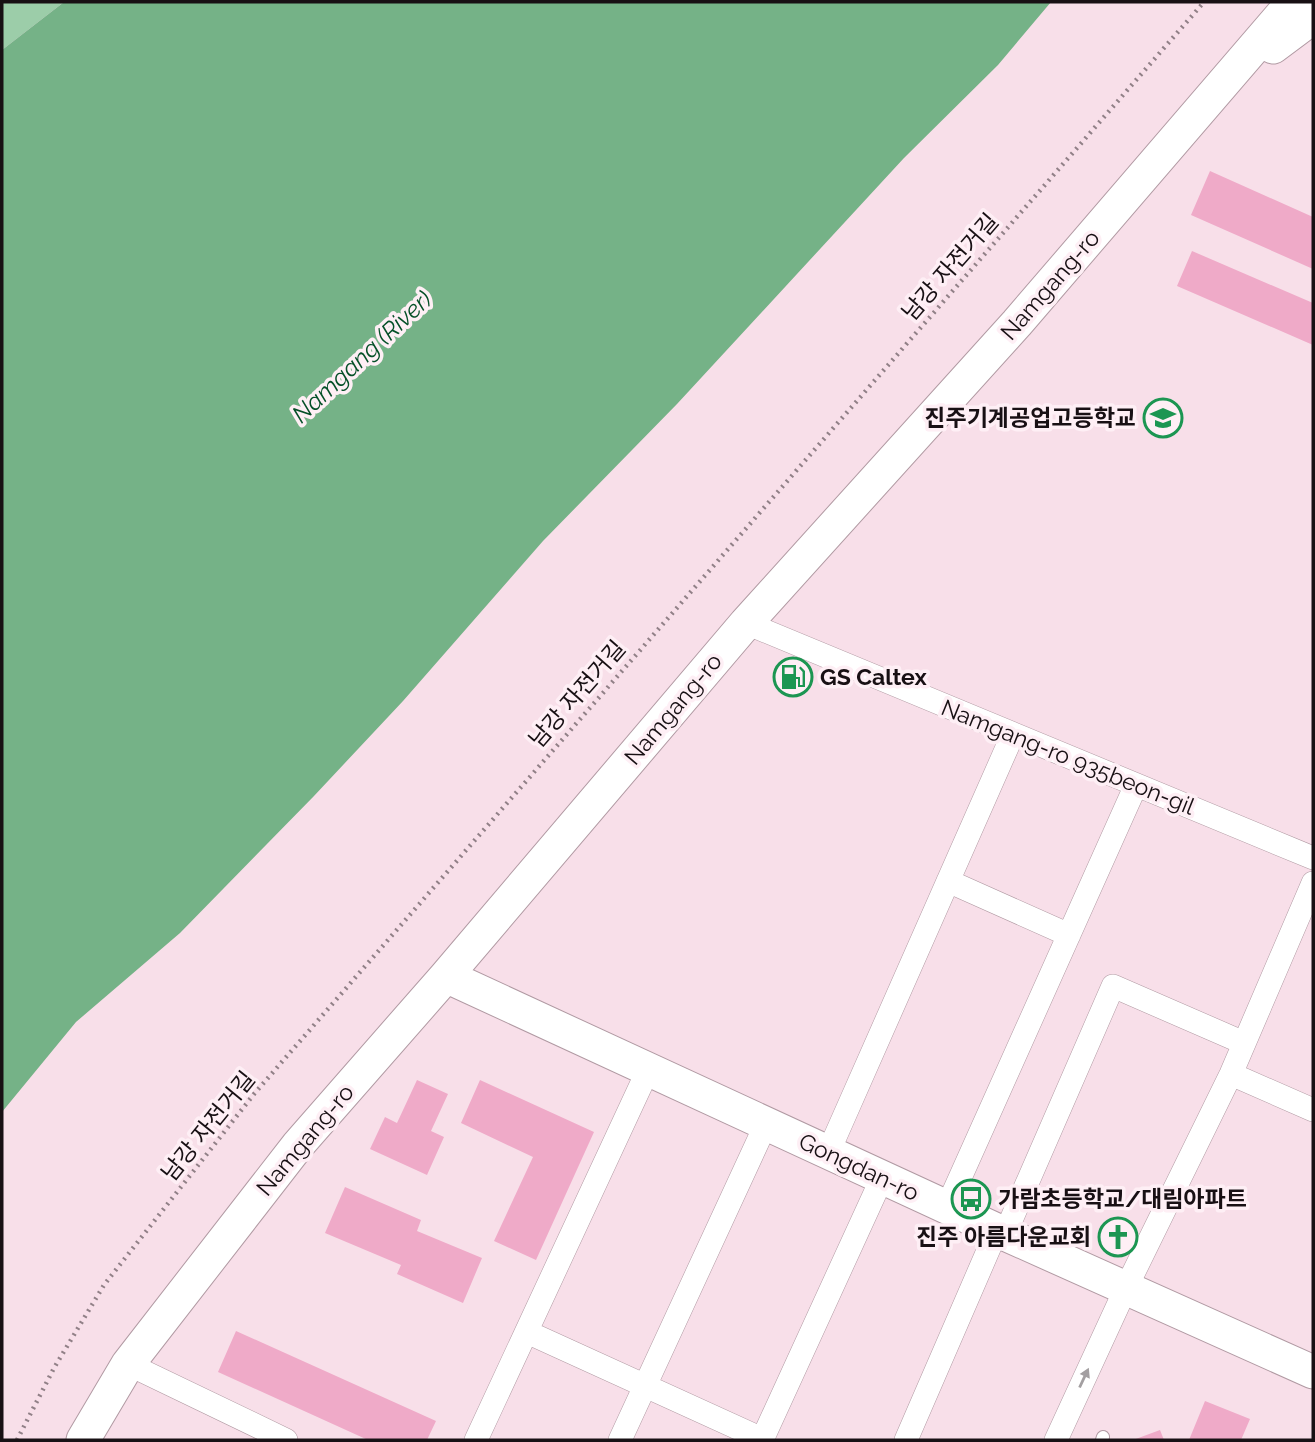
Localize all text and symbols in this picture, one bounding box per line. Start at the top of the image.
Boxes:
street label: 남강 자전거길 [896,208,1003,326]
street label: Namgang-ro [995,224,1105,345]
water label: Namgang (River) [286,285,437,429]
school or university icon: 진주기계공업고등학교 [1142,397,1184,439]
place label: 진주기계공업고등학교 [924,404,1136,431]
street label: 남강 자전거길 [523,635,630,753]
street label: Namgang-ro [618,648,727,770]
fuel station icon: GS Caltex [772,656,814,698]
place label: GS Caltex [820,663,927,690]
street label: Namgang-ro 935beon-gil [938,693,1200,820]
street label: 남강 자전거길 [155,1066,260,1186]
street label: Namgang-ro [250,1079,359,1201]
street label: Gongdan-ro [795,1127,923,1206]
bus stop icon: 가람초등학교/대림아파트 [950,1178,992,1220]
place label: 가람초등학교/대림아파트 [998,1185,1247,1212]
church icon: 진주 아름다운교회 [1097,1216,1139,1258]
place label: 진주 아름다운교회 [916,1223,1091,1250]
one-way arrow [1079,1368,1090,1388]

